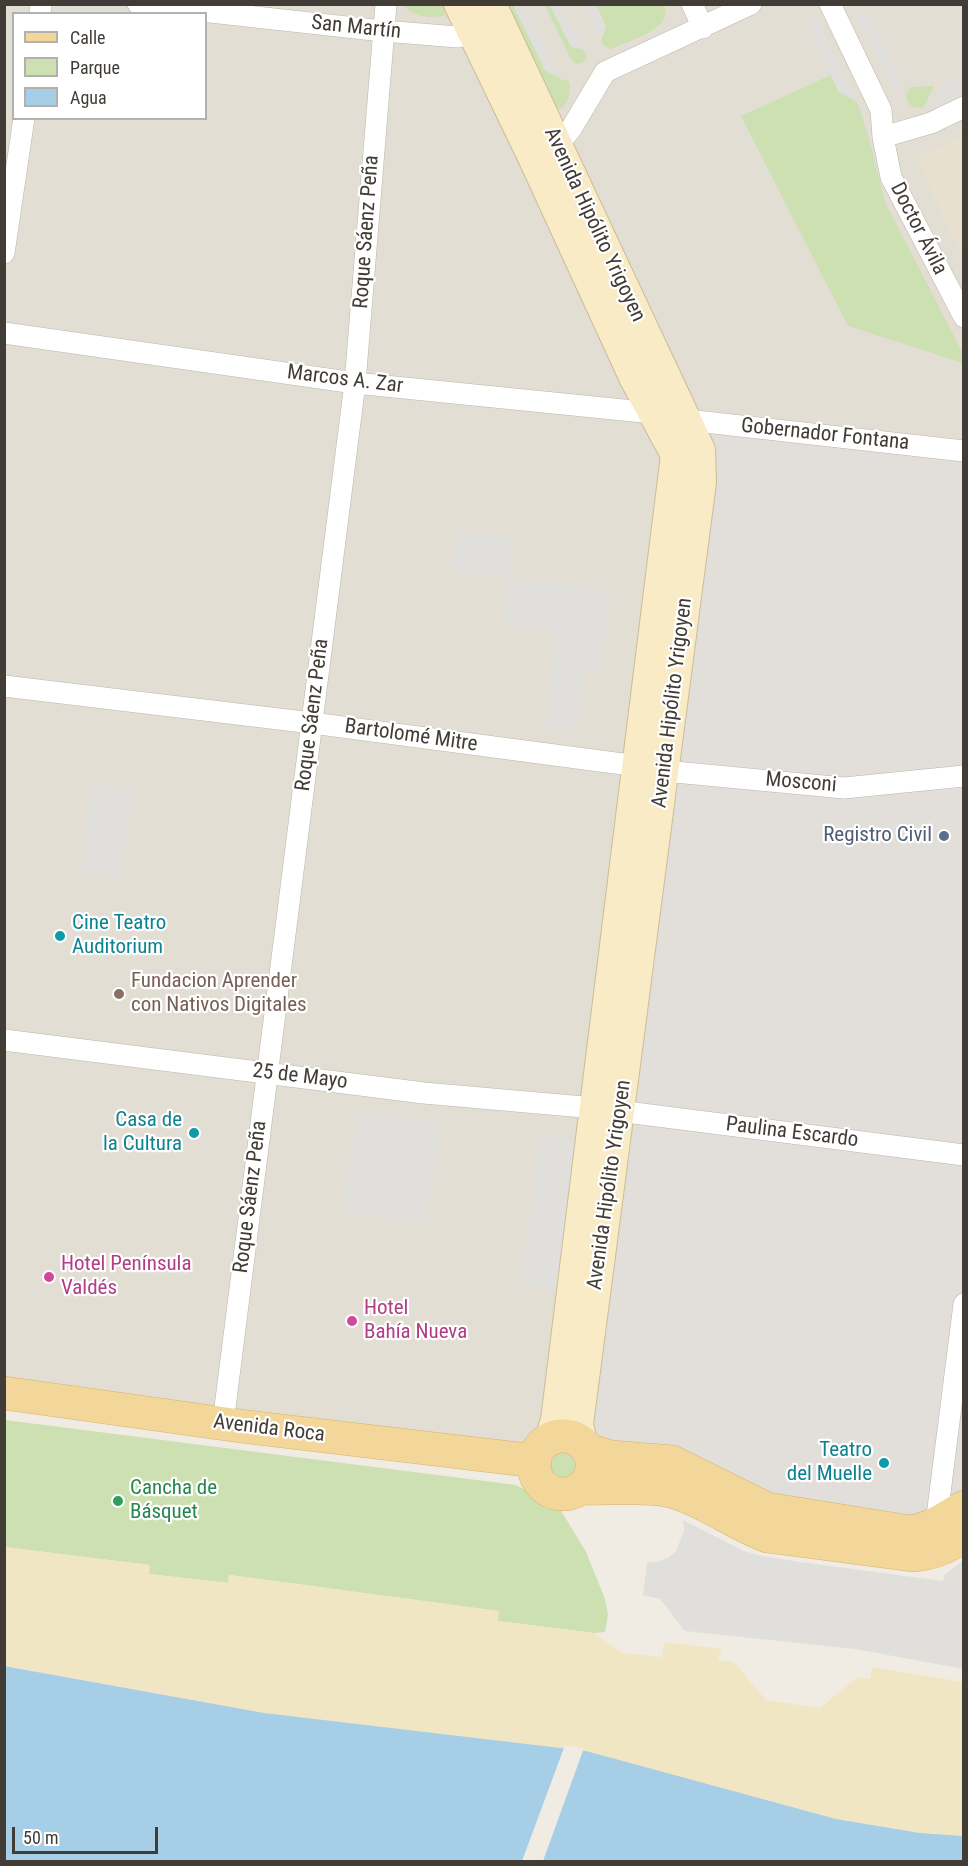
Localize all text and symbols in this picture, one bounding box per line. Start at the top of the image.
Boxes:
street label: San Martín [310,11,402,45]
legend [12,12,207,120]
text: Calle [70,27,106,48]
text: Parque [70,57,120,78]
text: Agua [70,87,107,108]
street label: Avenida Hipólito Yrigoyen [538,124,650,326]
street label: Roque Sáenz Peña [349,155,385,309]
street label: Doctor Ávila [884,179,952,279]
street label: Marcos A. Zar [286,360,404,400]
street label: Gobernador Fontana [740,414,910,456]
street label: Avenida Hipólito Yrigoyen [648,596,698,810]
street label: Roque Sáenz Peña [291,637,335,793]
street label: Bartolomé Mitre [343,714,479,758]
street label: Mosconi [764,767,838,799]
place label: Registro Civil [823,823,932,849]
marker: Registro Civil [937,829,951,843]
place label: Cine Teatro Auditorium [72,911,166,961]
marker: Cine Teatro Auditorium [53,929,67,943]
place label: Fundacion Aprender con Nativos Digitales [131,969,307,1019]
marker: Fundacion Aprender con Nativos Digitales [112,987,126,1001]
street label: 25 de Mayo [251,1059,349,1095]
street label: Avenida Hipólito Yrigoyen [583,1079,637,1291]
place label: Casa de la Cultura [103,1108,182,1158]
street label: Paulina Escardo [724,1112,860,1154]
street label: Roque Sáenz Peña [229,1119,273,1275]
marker: Casa de la Cultura [187,1126,201,1140]
place label: Hotel Península Valdés [61,1252,192,1302]
marker: Hotel Península Valdés [42,1270,56,1284]
place label: Hotel Bahía Nueva [364,1296,467,1346]
marker: Hotel Bahía Nueva [345,1314,359,1328]
street label: Avenida Roca [212,1410,326,1448]
place label: Teatro del Muelle [787,1438,872,1488]
marker: Teatro del Muelle [877,1456,891,1470]
place label: Cancha de Básquet [130,1476,217,1526]
marker: Cancha de Básquet [111,1494,125,1508]
scale bar [15,1815,160,1853]
text: 50 m [23,1827,58,1848]

